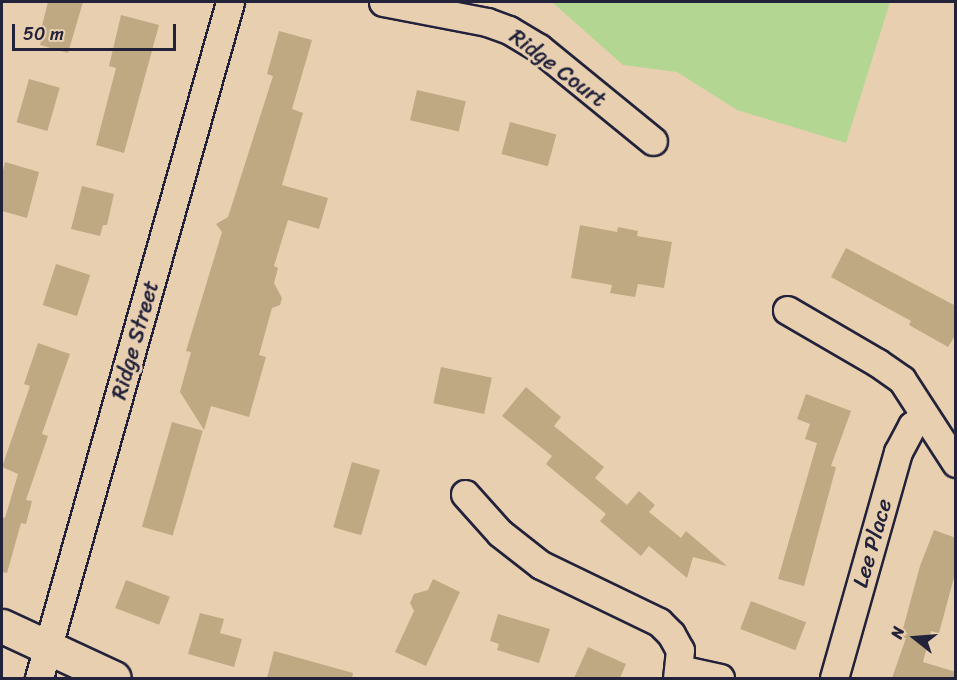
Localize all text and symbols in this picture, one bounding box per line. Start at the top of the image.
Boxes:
scale bar [15,12,178,50]
text: 50 m [23,18,64,50]
street label: Ridge Court [504,23,612,113]
street label: Ridge Street [105,277,165,403]
street label: Lee Place [847,495,897,591]
north arrow [885,608,945,668]
text: N [882,623,913,642]

